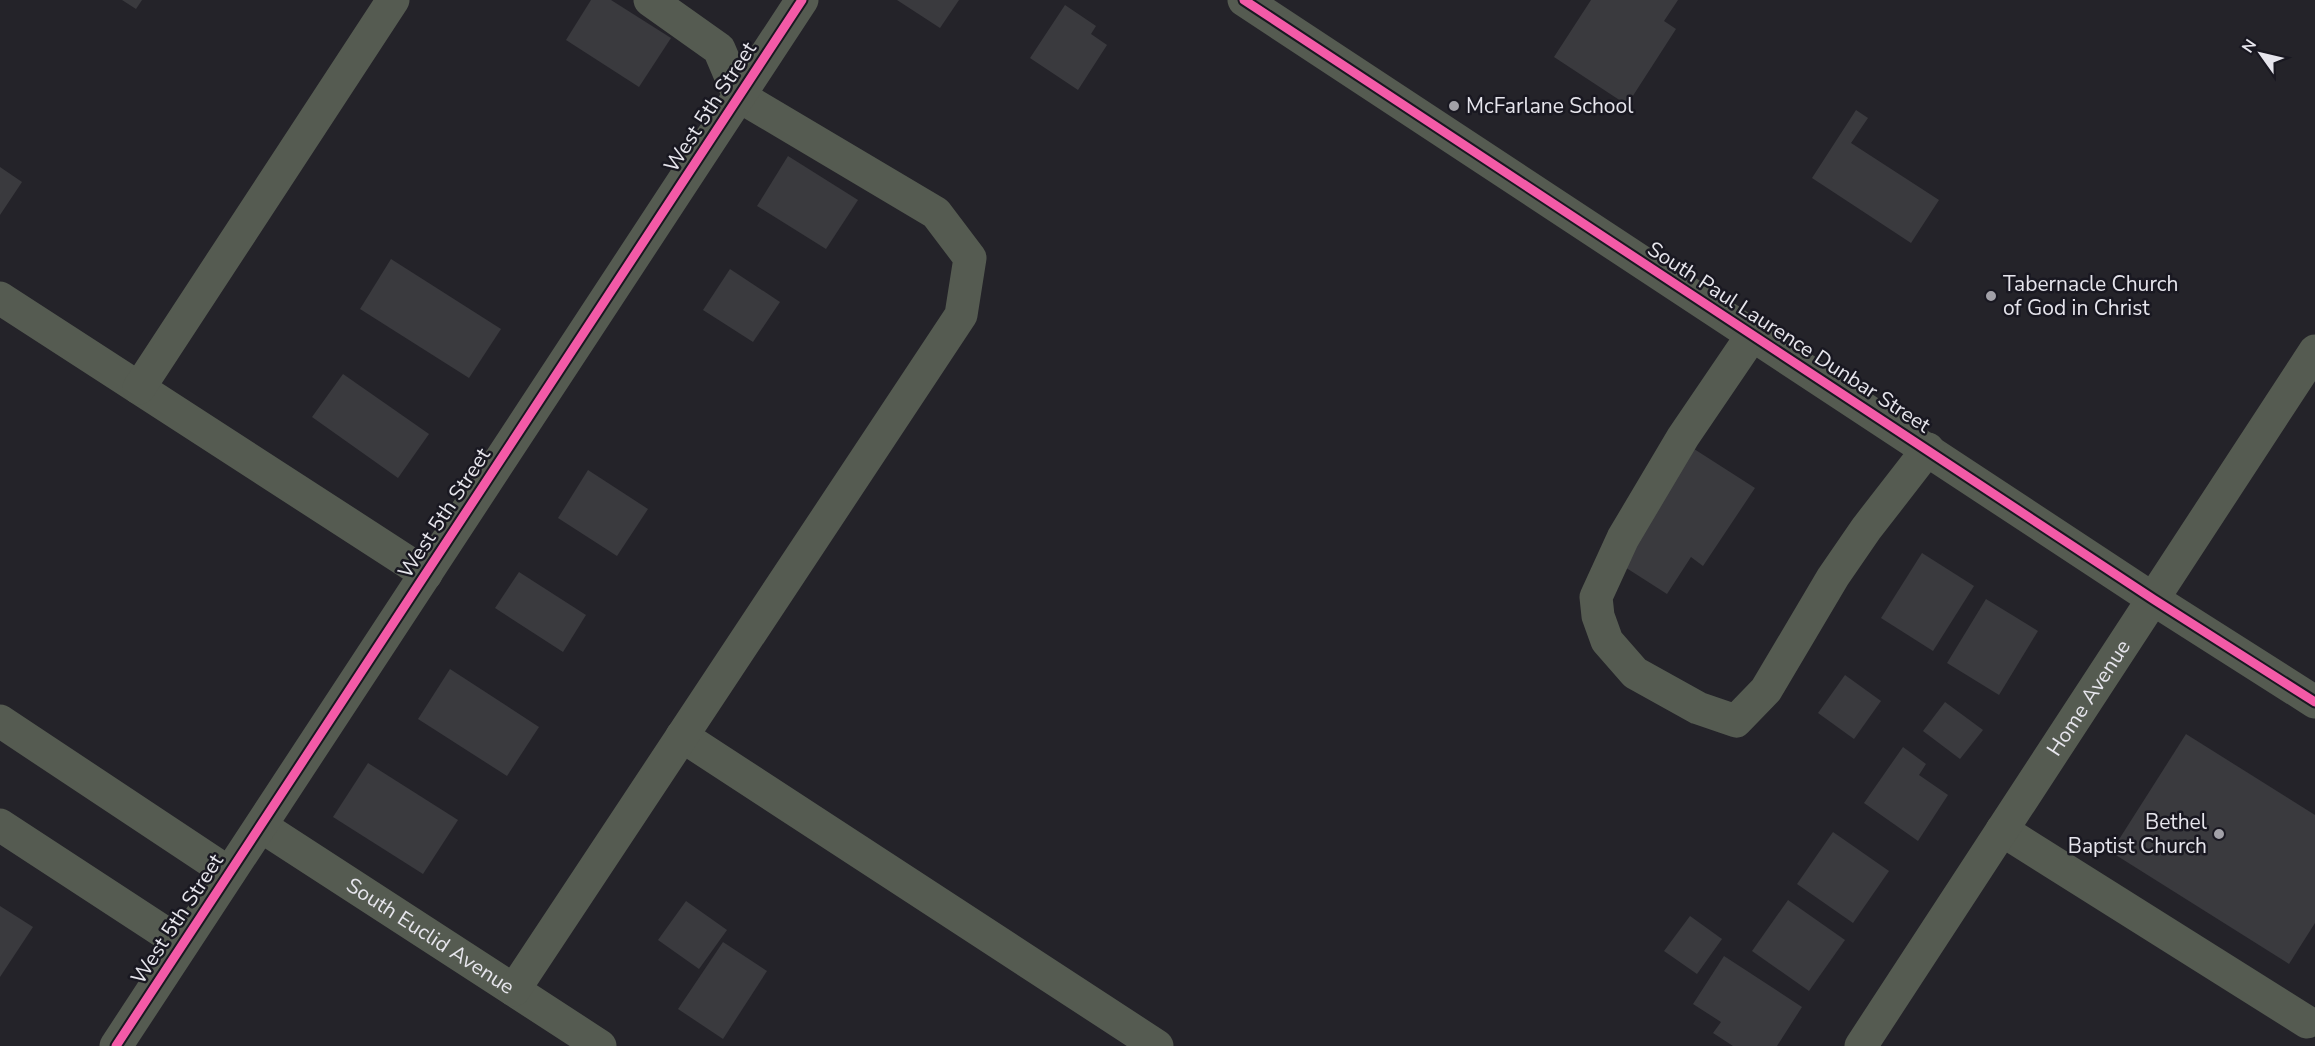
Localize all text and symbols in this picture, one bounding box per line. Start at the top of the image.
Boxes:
north arrow [2231,24,2291,84]
text: N [2237,35,2262,57]
street label: West 5th Street [657,36,763,178]
place label: McFarlane School [1466,92,1634,120]
marker: McFarlane School [1447,99,1461,113]
street label: South Paul Laurence Dunbar Street [1642,235,1936,440]
place label: Tabernacle Church of God in Christ [2003,270,2178,322]
marker: Tabernacle Church of God in Christ [1984,289,1998,303]
street label: West 5th Street [391,442,497,584]
street label: Home Avenue [2040,634,2137,761]
place label: Bethel Baptist Church [2068,808,2208,860]
marker: Bethel Baptist Church [2212,827,2226,841]
street label: West 5th Street [124,848,230,990]
street label: South Euclid Avenue [341,871,520,1001]

